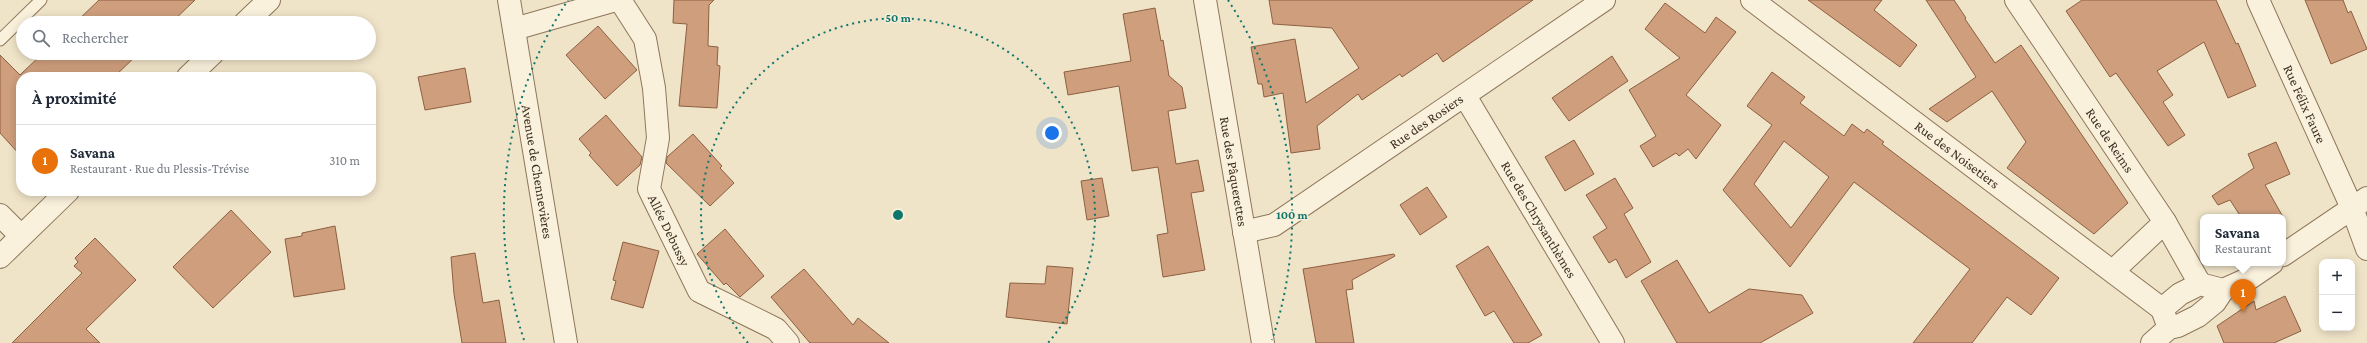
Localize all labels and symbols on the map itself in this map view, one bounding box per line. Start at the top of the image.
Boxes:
text: 50 m [885,11,912,25]
street label: Rue Félix Faure [2280,62,2330,146]
street label: Rue des Rosiers [1386,90,1466,152]
street label: Avenue de Chennevières [518,103,557,240]
street label: Rue de Reims [2083,105,2137,176]
street label: Rue des Pâquerettes [1217,115,1251,228]
street label: Rue des Noisetiers [1912,118,2003,192]
your location [1042,123,1062,143]
street label: Rue des Chrysanthèmes [1498,158,1580,281]
street label: Allée Debussy [645,192,694,269]
centre of rings [891,208,905,222]
text: 100 m [1276,208,1309,222]
pin: 1 [2230,279,2256,312]

